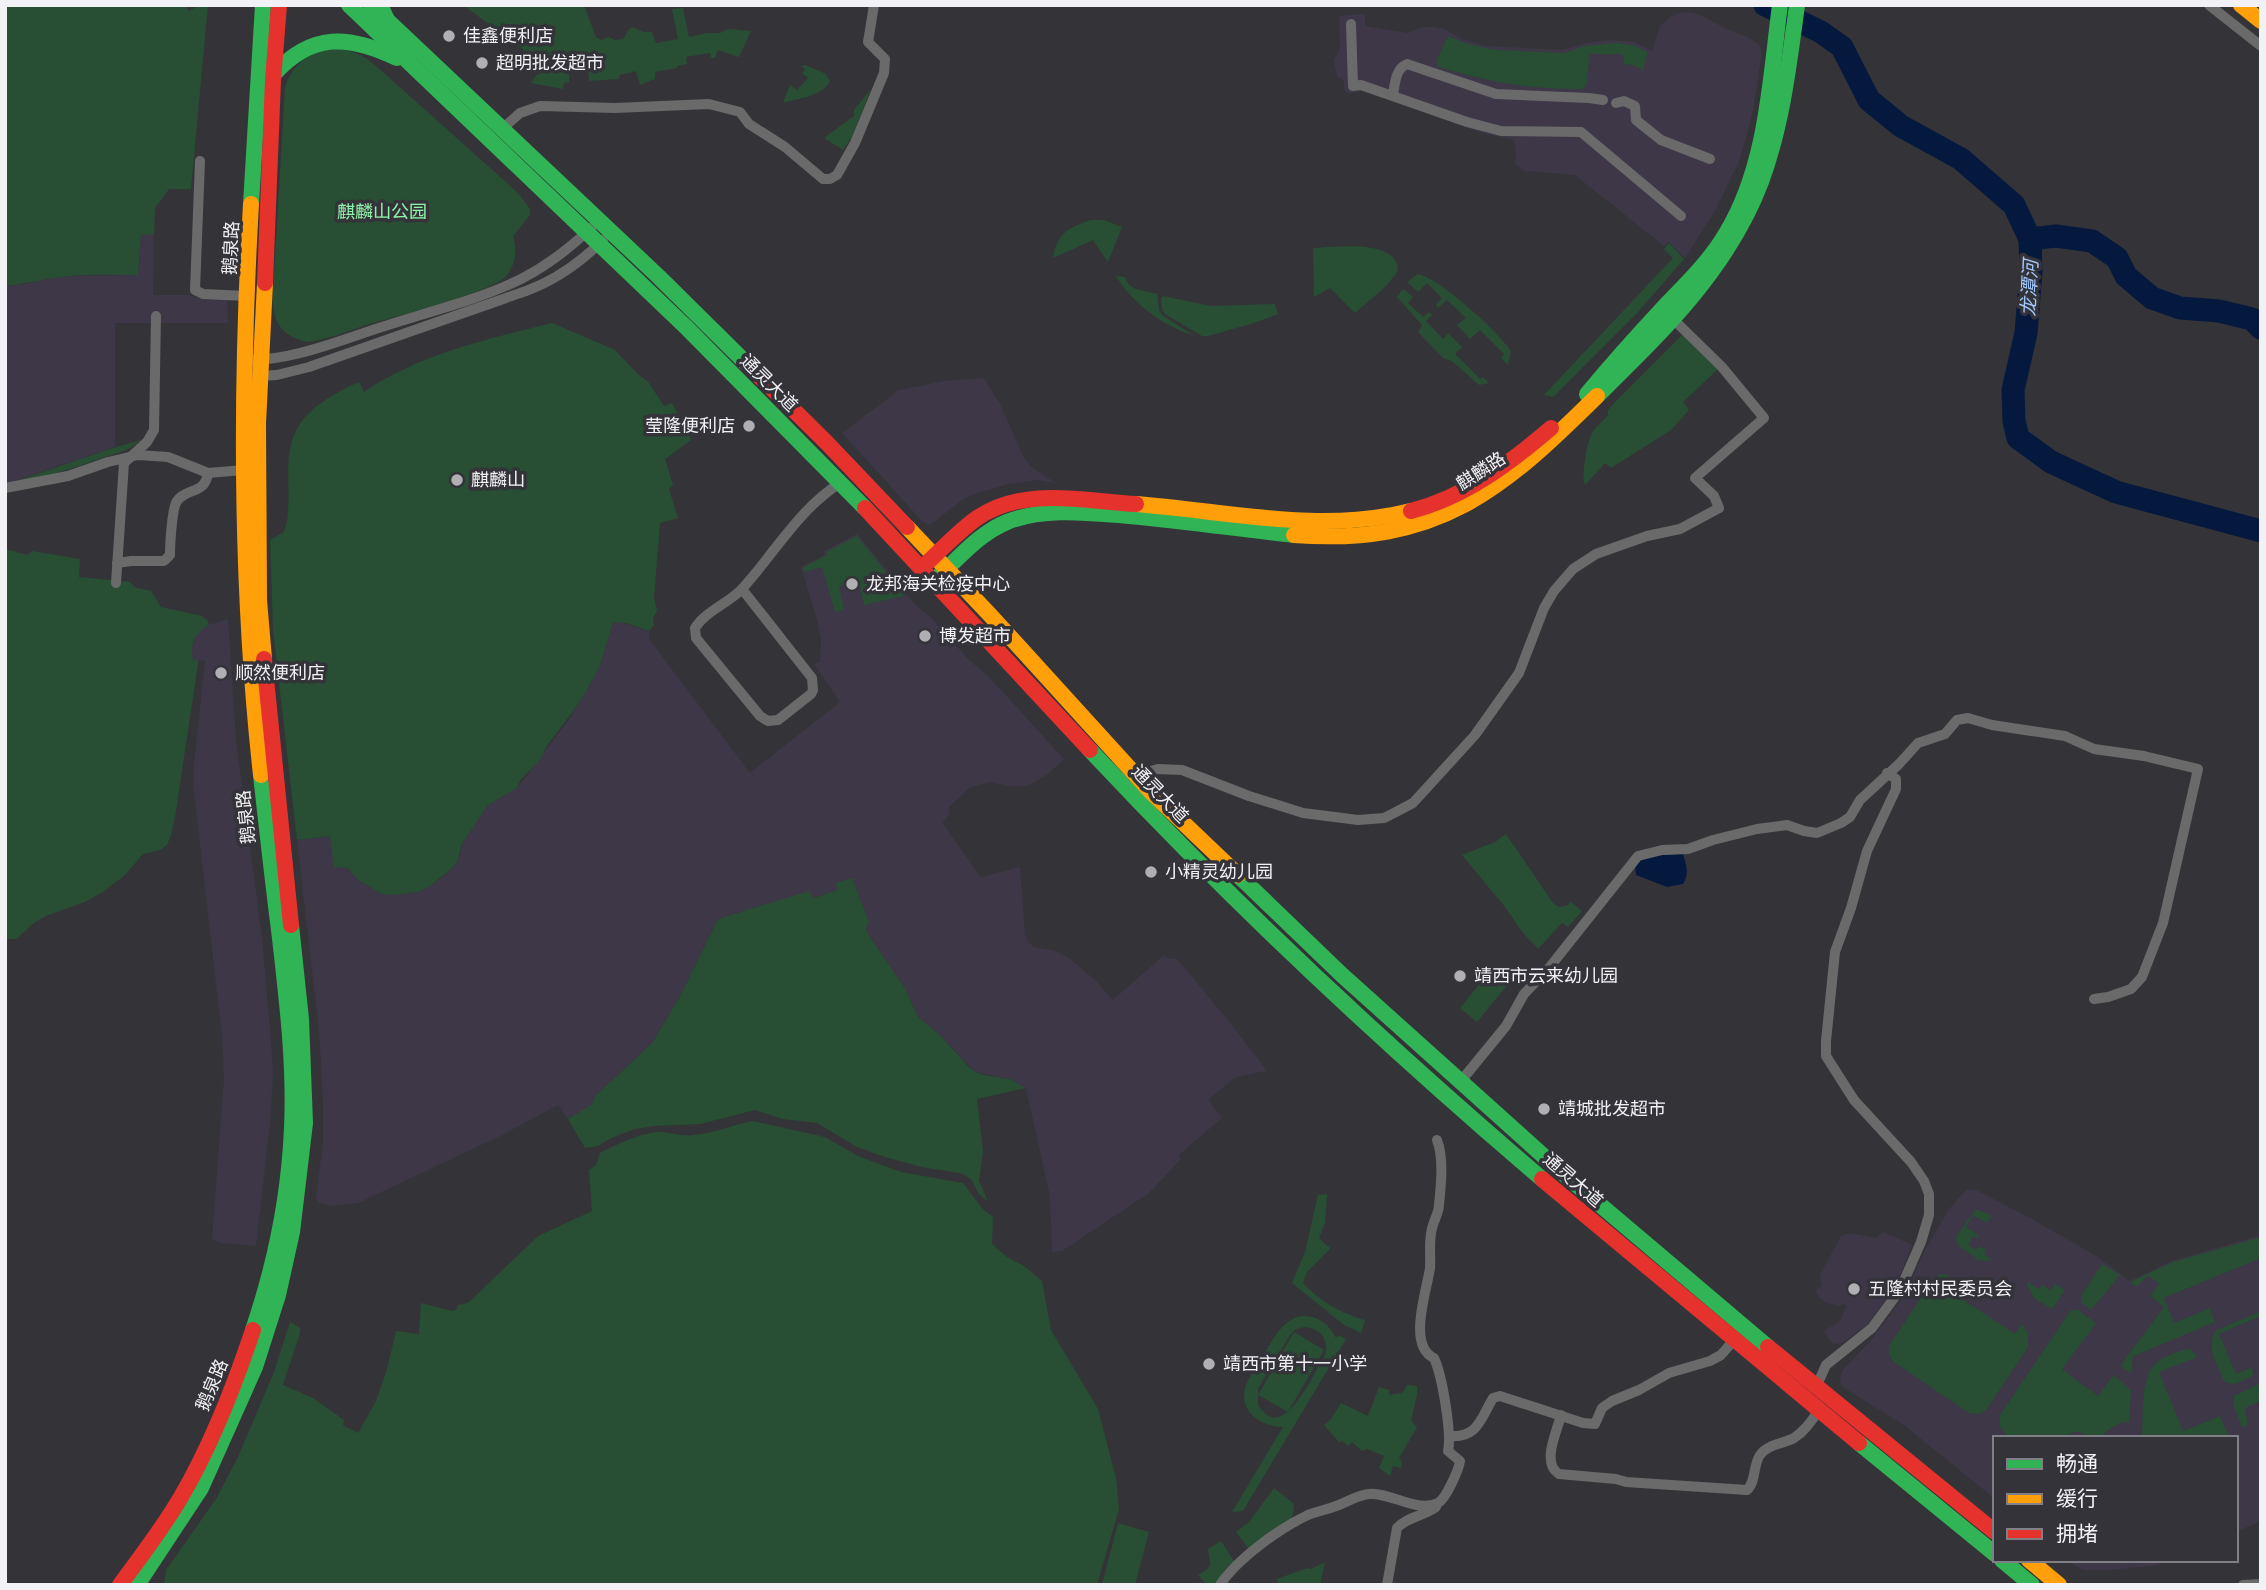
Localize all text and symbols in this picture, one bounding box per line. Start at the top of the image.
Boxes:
place label: 佳鑫便利店 [463,25,553,46]
marker: 佳鑫便利店 [441,28,457,44]
place label: 超明批发超市 [496,52,604,73]
marker: 超明批发超市 [474,55,490,71]
park label: 麒麟山公园 [337,201,427,222]
street label: 鹅泉路 [219,220,242,275]
water label: 龙潭河 [2017,255,2042,317]
street label: 通灵大道 [736,350,802,416]
place label: 莹隆便利店 [645,415,735,436]
marker: 莹隆便利店 [741,418,757,434]
street label: 麒麟路 [1452,447,1509,494]
place label: 麒麟山 [471,469,525,490]
marker: 麒麟山 [449,472,465,488]
place label: 龙邦海关检疫中心 [866,573,1010,594]
marker: 龙邦海关检疫中心 [844,576,860,592]
place label: 博发超市 [939,625,1011,646]
marker: 博发超市 [917,628,933,644]
place label: 顺然便利店 [235,662,325,683]
marker: 顺然便利店 [213,665,229,681]
street label: 通灵大道 [1128,760,1193,827]
street label: 鹅泉路 [232,789,259,845]
place label: 小精灵幼儿园 [1165,861,1273,882]
marker: 小精灵幼儿园 [1143,864,1159,880]
place label: 靖西市云来幼儿园 [1474,965,1618,986]
marker: 靖西市云来幼儿园 [1452,968,1468,984]
place label: 靖城批发超市 [1558,1098,1666,1119]
marker: 靖城批发超市 [1536,1101,1552,1117]
street label: 通灵大道 [1539,1148,1607,1211]
place label: 五隆村村民委员会 [1868,1278,2012,1299]
marker: 五隆村村民委员会 [1846,1281,1862,1297]
place label: 靖西市第十一小学 [1223,1353,1367,1374]
street label: 鹅泉路 [191,1356,232,1414]
marker: 靖西市第十一小学 [1201,1356,1217,1372]
legend [1993,1436,2238,1562]
text: 畅通 [2056,1451,2098,1476]
text: 缓行 [2056,1486,2098,1511]
text: 拥堵 [2056,1521,2098,1546]

